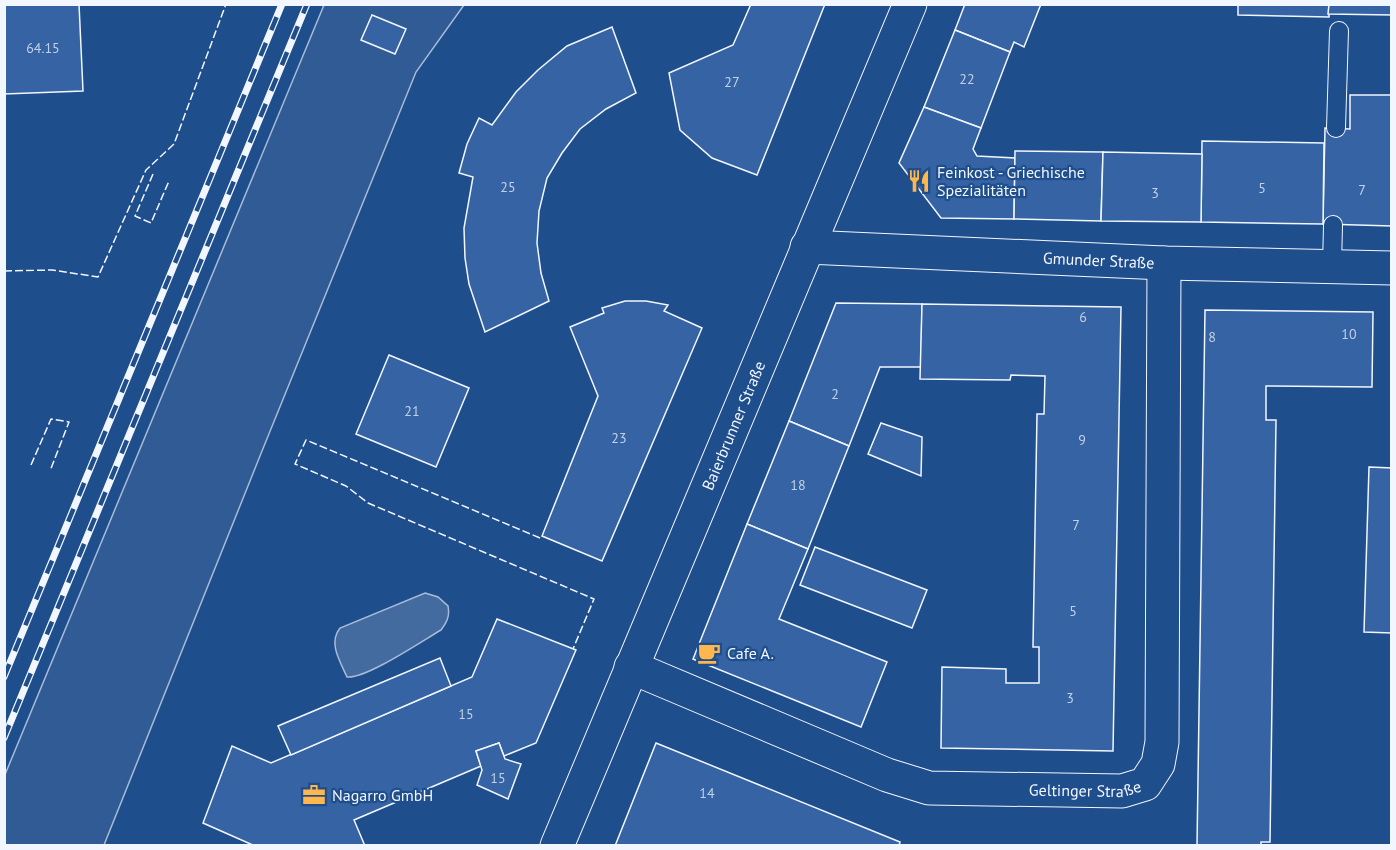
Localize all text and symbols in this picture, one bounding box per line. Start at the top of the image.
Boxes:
house number: 64.15 [26,39,60,57]
house number: 22 [959,70,975,88]
house number: 27 [724,73,740,91]
place label: Feinkost - Griechische Spezialitäten [937,162,1085,200]
restaurant icon: Feinkost - Griechische Spezialitäten [906,168,932,194]
house number: 25 [500,178,516,196]
house number: 5 [1258,179,1266,197]
house number: 7 [1358,181,1366,199]
house number: 3 [1151,184,1159,202]
street label: Gmunder Straße [1043,248,1155,273]
house number: 6 [1079,308,1087,326]
house number: 10 [1341,325,1357,343]
house number: 8 [1208,328,1216,346]
street label: Baierbrunner Straße [697,358,769,493]
house number: 2 [831,385,839,403]
house number: 21 [404,402,420,420]
house number: 23 [611,429,627,447]
house number: 9 [1078,431,1086,449]
house number: 18 [790,476,806,494]
house number: 7 [1072,516,1080,534]
house number: 5 [1069,602,1077,620]
cafe icon: Cafe A. [696,640,722,666]
place label: Cafe A. [727,643,774,663]
house number: 3 [1066,689,1074,707]
house number: 15 [458,705,474,723]
house number: 15 [490,769,506,787]
street label: Geltinger Straße [1029,776,1144,801]
office icon: Nagarro GmbH [301,782,327,808]
house number: 14 [699,784,715,802]
place label: Nagarro GmbH [332,785,433,805]

